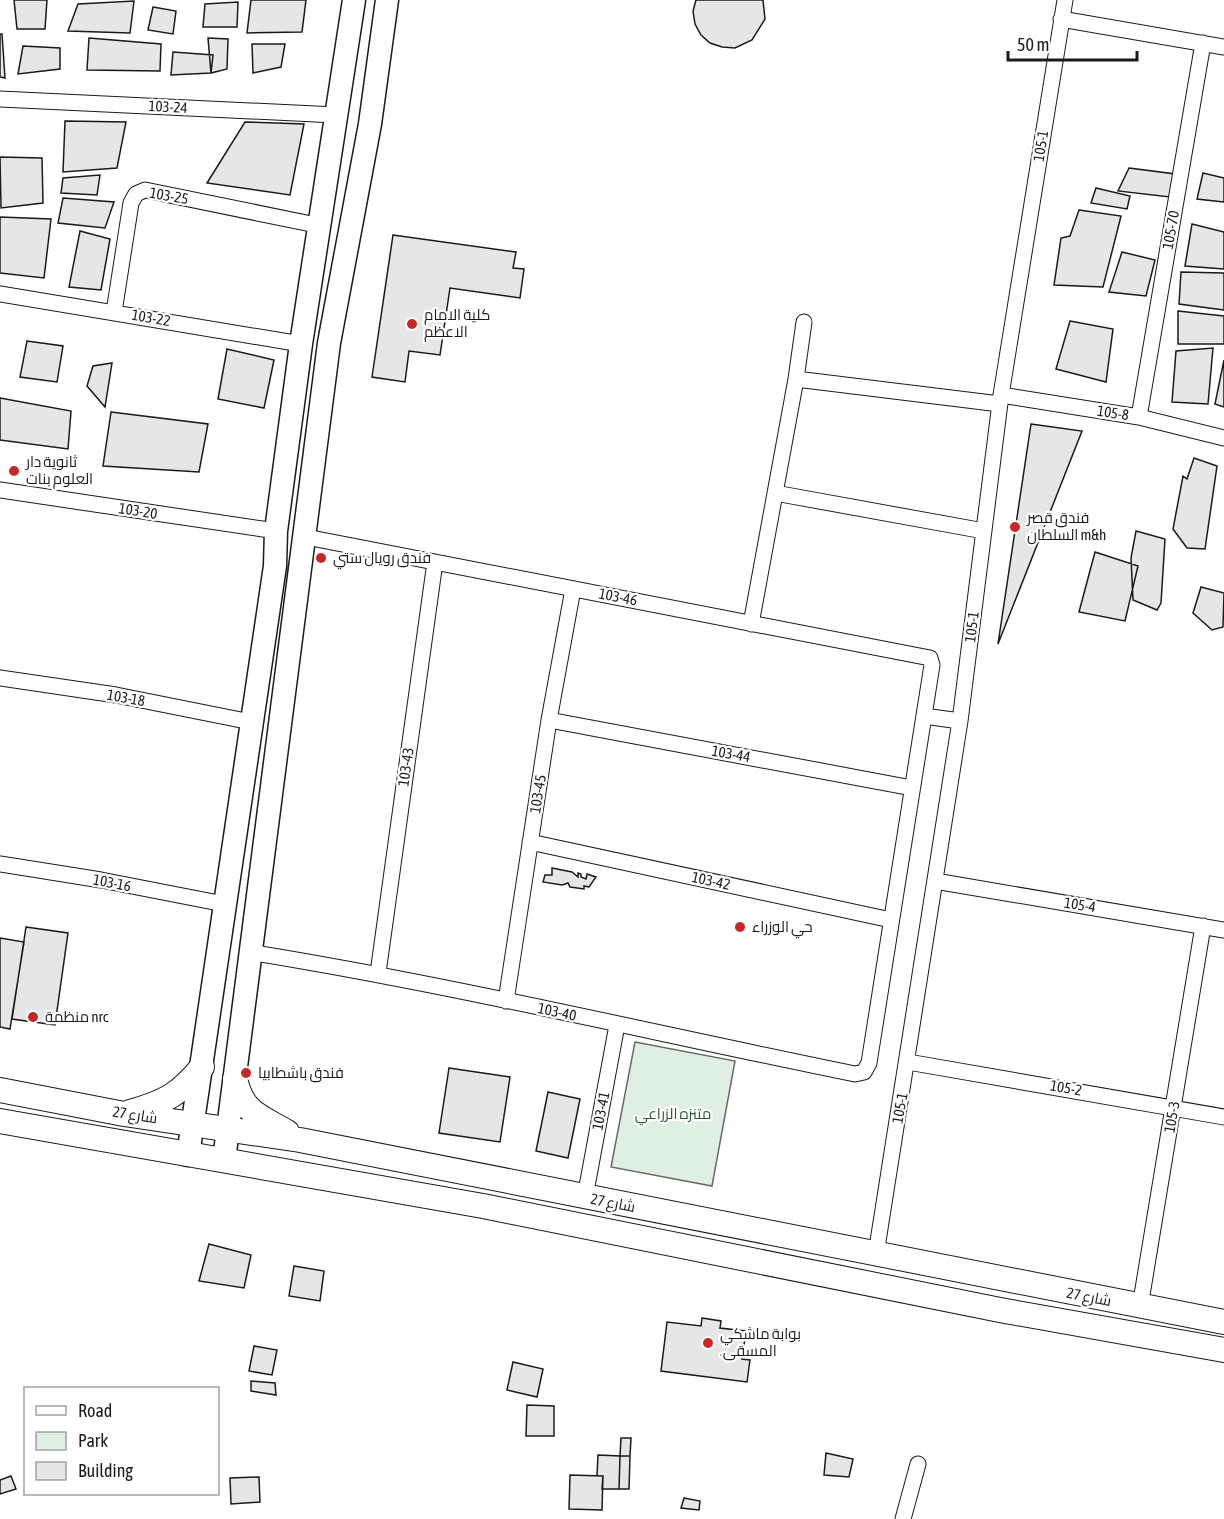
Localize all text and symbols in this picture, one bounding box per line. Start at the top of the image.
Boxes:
scale bar [1008,24,1137,62]
text: 50 m [1017,34,1049,55]
street label: 103-24 [148,97,188,116]
street label: 105-1 [1030,129,1051,163]
street label: 103-25 [148,184,190,207]
street label: 105-70 [1159,209,1182,251]
street label: 103-22 [130,306,172,329]
place label: كلية الامام الاعظم [424,306,490,342]
marker: كلية الامام الاعظم [405,317,419,331]
street label: 105-8 [1096,402,1130,423]
place label: ثانوية دار العلوم بنات [25,453,93,489]
marker: ثانوية دار العلوم بنات [7,464,21,478]
street label: 103-20 [117,499,159,522]
place label: فندق قصر السلطان m&h [1026,509,1106,545]
marker: فندق قصر السلطان m&h [1008,520,1022,534]
place label: فندق رويال ستي [333,549,431,570]
marker: فندق رويال ستي [314,551,328,565]
street label: 103-46 [597,584,639,609]
street label: 105-1 [961,610,982,643]
street label: 103-18 [106,686,146,709]
street label: 103-44 [710,742,752,765]
street label: 103-43 [394,746,417,787]
street label: 103-45 [526,773,549,815]
street label: 103-42 [690,868,732,893]
street label: 103-16 [92,871,132,895]
street label: 105-4 [1063,894,1097,915]
place label: حي الوزراء [752,918,813,939]
marker: حي الوزراء [733,920,747,934]
street label: 103-40 [536,999,578,1024]
place label: منظمة nrc [45,1008,109,1025]
marker: منظمة nrc [26,1010,40,1024]
place label: فندق باشطابيا [258,1064,344,1083]
marker: فندق باشطابيا [239,1066,253,1080]
street label: 105-2 [1049,1076,1083,1099]
street label: 103-41 [588,1090,613,1132]
street label: 105-1 [888,1091,911,1125]
street label: 105-3 [1160,1100,1183,1134]
street label: شارع 27 [111,1103,159,1129]
park label: متنزه الزراعي [635,1105,711,1126]
street label: شارع 27 [589,1190,637,1218]
street label: شارع 27 [1065,1284,1113,1312]
place label: بوابة ماشكي .المسقى [720,1325,801,1361]
marker: بوابة ماشكي .المسقى [701,1336,715,1350]
legend [24,1387,219,1495]
text: Road [78,1400,112,1421]
text: Park [78,1430,108,1451]
text: Building [78,1460,133,1481]

